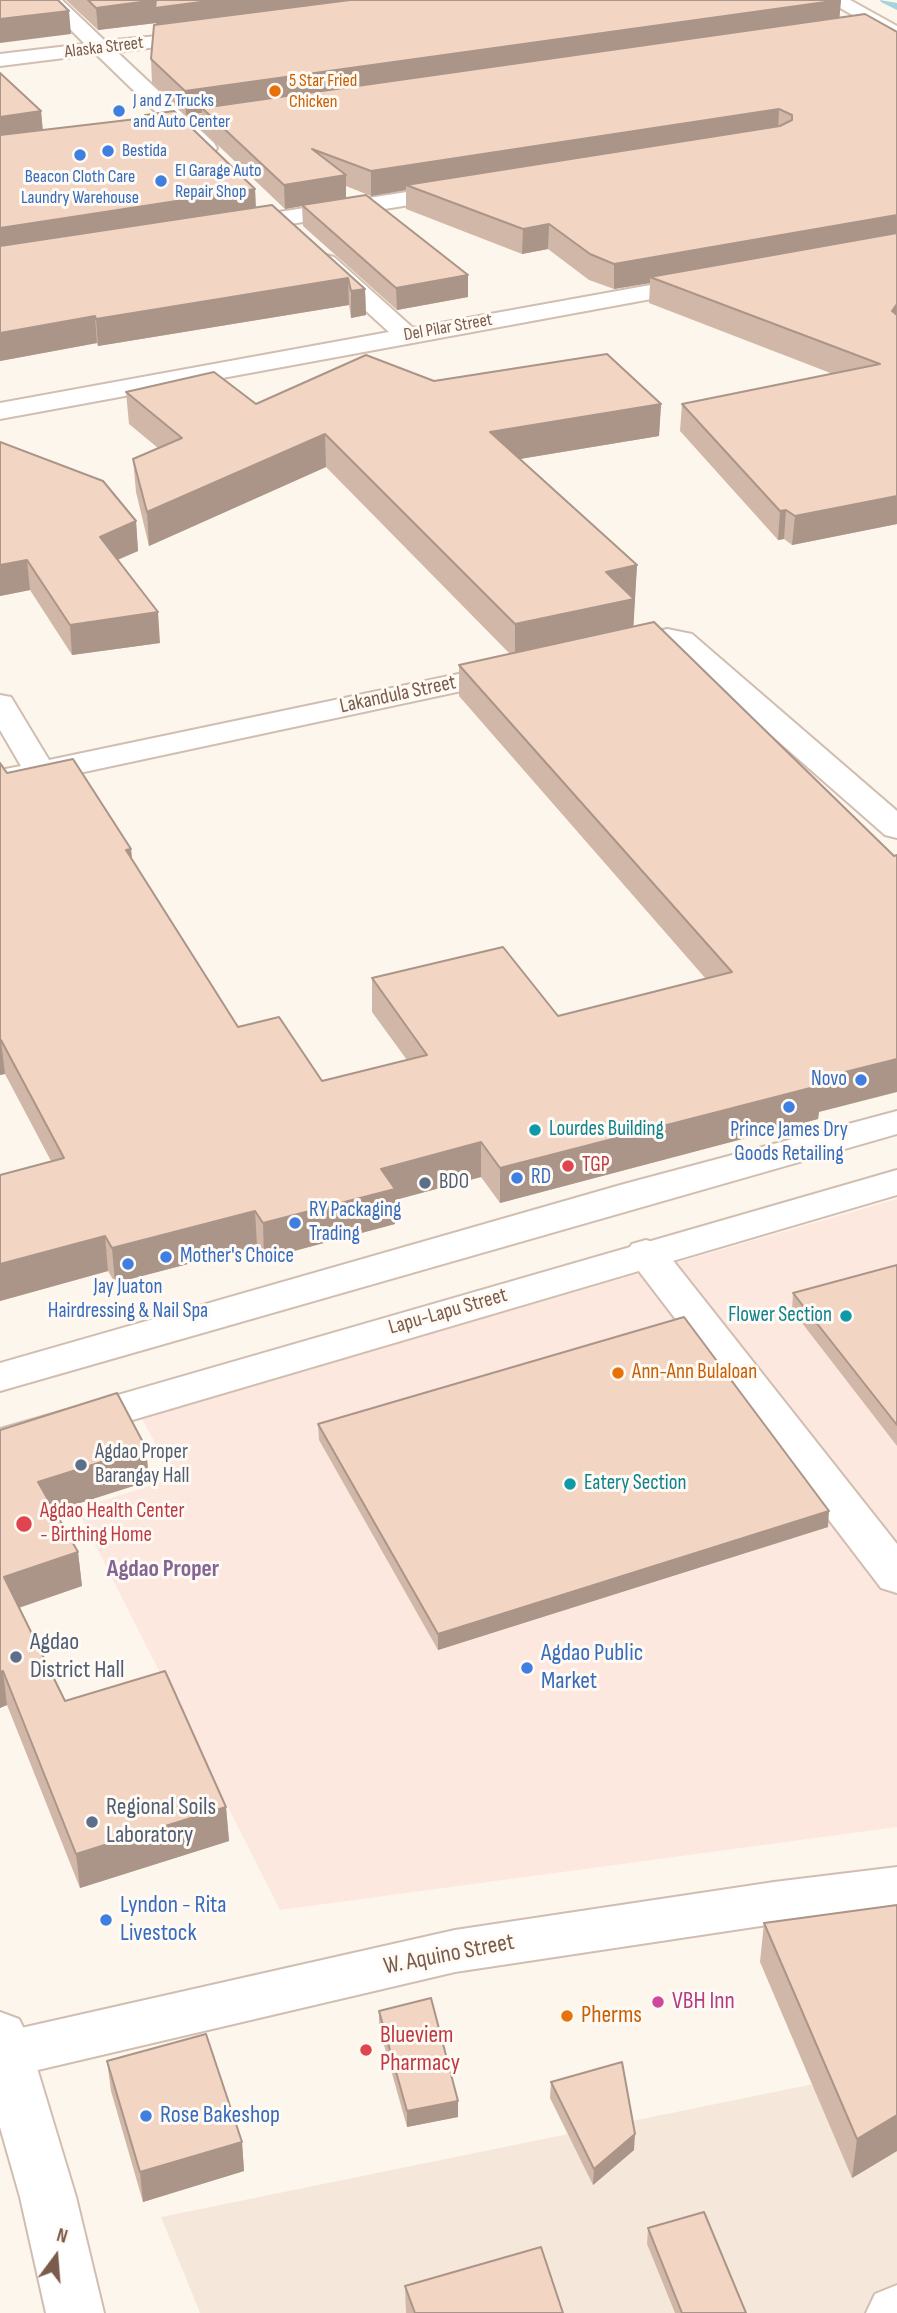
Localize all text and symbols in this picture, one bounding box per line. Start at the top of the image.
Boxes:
street label: Alaska Street [63,32,145,64]
place label: 5 Star Fried Chicken [289,70,357,112]
marker: 5 Star Fried Chicken [267,83,283,99]
place label: J and Z Trucks and Auto Center [133,90,230,132]
marker: J and Z Trucks and Auto Center [111,103,127,119]
place label: Bestida [122,140,167,162]
marker: Bestida [100,143,116,159]
marker: Beacon Cloth Care Laundry Warehouse [72,147,88,163]
place label: El Garage Auto Repair Shop [175,160,262,202]
place label: Beacon Cloth Care Laundry Warehouse [21,166,139,208]
marker: El Garage Auto Repair Shop [153,173,169,189]
street label: Del Pilar Street [402,310,494,346]
street label: Lakandula Street [338,670,458,720]
place label: Novo [811,1067,847,1093]
marker: Novo [853,1072,869,1088]
marker: Prince James Dry Goods Retailing [781,1099,797,1115]
place label: Lourdes Building [549,1117,664,1143]
place label: Prince James Dry Goods Retailing [730,1118,848,1168]
marker: Lourdes Building [527,1122,543,1138]
place label: TGP [582,1153,610,1179]
marker: TGP [560,1158,576,1174]
place label: RD [531,1165,551,1191]
place label: BDO [439,1170,469,1196]
marker: RD [509,1170,525,1186]
marker: BDO [417,1175,433,1191]
place label: RY Packaging Trading [309,1198,401,1248]
marker: RY Packaging Trading [287,1215,303,1231]
place label: Mother's Choice [180,1244,294,1270]
marker: Mother's Choice [158,1249,174,1265]
marker: Jay Juaton Hairdressing & Nail Spa [120,1256,136,1272]
place label: Jay Juaton Hairdressing & Nail Spa [48,1275,208,1325]
street label: Lapu-Lapu Street [386,1283,510,1341]
place label: Flower Section [728,1303,832,1329]
marker: Flower Section [838,1308,854,1324]
place label: Ann-Ann Bulaloan [632,1360,757,1386]
marker: Ann-Ann Bulaloan [610,1365,626,1381]
place label: Agdao Proper Barangay Hall [95,1440,189,1490]
marker: Agdao Proper Barangay Hall [73,1457,89,1473]
place label: Eatery Section [584,1471,686,1497]
marker: Eatery Section [562,1476,578,1492]
place label: Agdao Health Center - Birthing Home [40,1499,185,1549]
marker: Agdao Health Center - Birthing Home [14,1514,34,1534]
district label: Agdao Proper [107,1556,219,1584]
place label: Agdao District Hall [30,1629,125,1685]
place label: Agdao Public Market [541,1640,643,1696]
marker: Agdao District Hall [8,1649,24,1665]
marker: Agdao Public Market [519,1660,535,1676]
place label: Regional Soils Laboratory [106,1794,216,1850]
marker: Regional Soils Laboratory [84,1814,100,1830]
place label: Lyndon - Rita Livestock [120,1892,227,1948]
marker: Lyndon - Rita Livestock [98,1912,114,1928]
street label: W. Aquino Street [381,1928,517,1982]
place label: VBH Inn [672,1988,735,2016]
marker: VBH Inn [650,1994,666,2010]
place label: Pherms [581,2002,642,2030]
marker: Pherms [559,2008,575,2024]
place label: Blueviem Pharmacy [380,2022,460,2078]
marker: Blueviem Pharmacy [358,2042,374,2058]
place label: Rose Bakeshop [160,2102,280,2130]
marker: Rose Bakeshop [138,2108,154,2124]
north arrow [21,2222,91,2292]
text: N [54,2224,70,2249]

